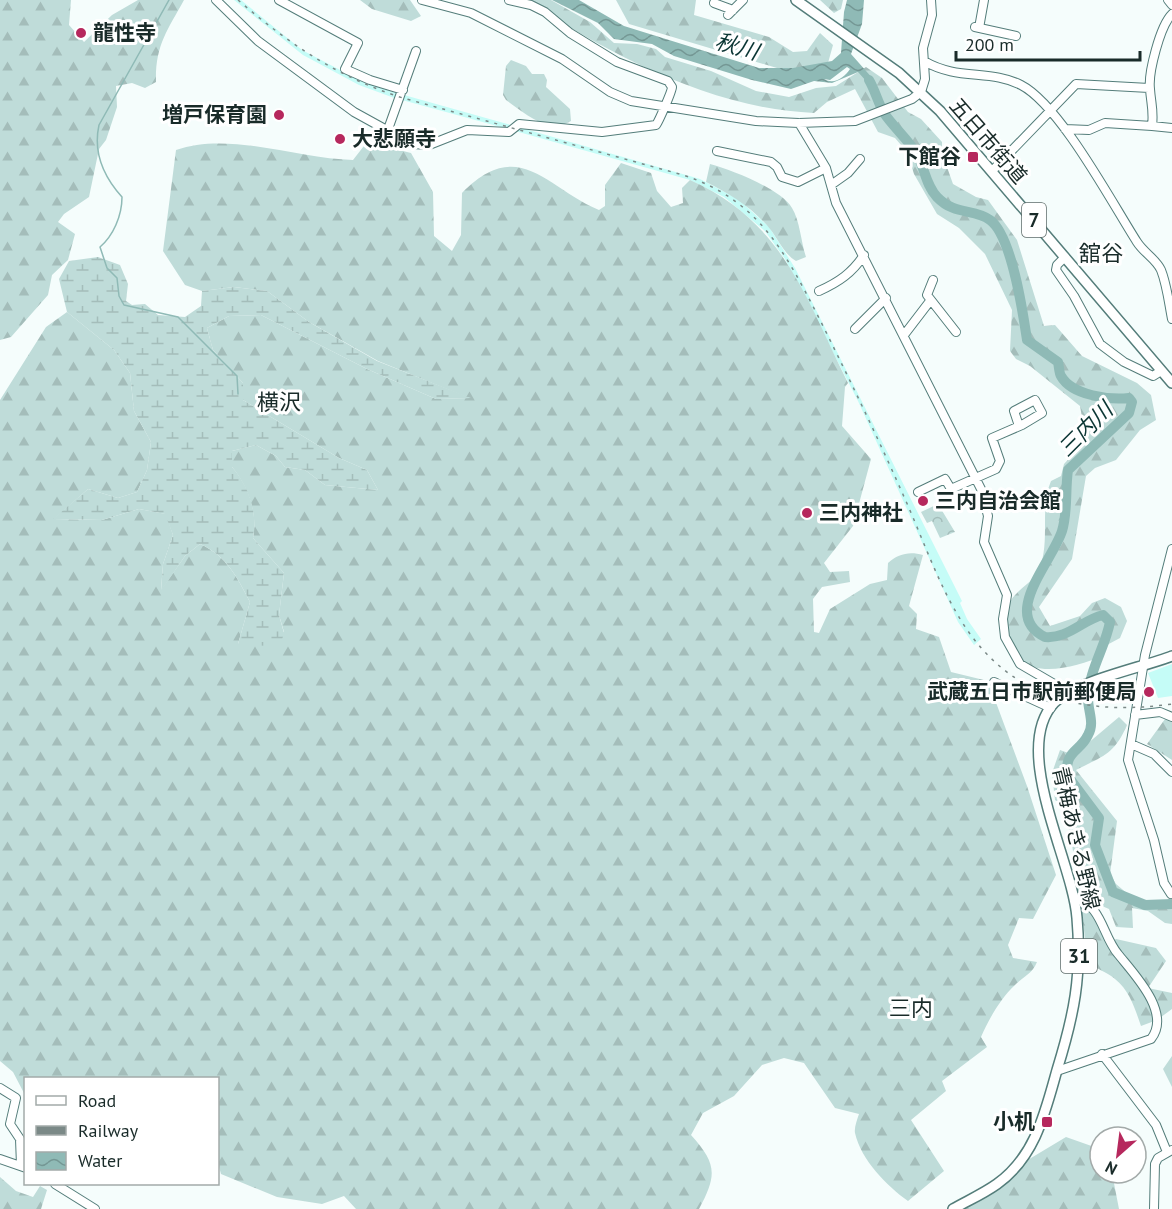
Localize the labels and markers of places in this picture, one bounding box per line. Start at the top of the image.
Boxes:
place label: 龍性寺 [93,19,156,46]
marker: 龍性寺 [74,26,88,40]
place label: 増戸保育園 [162,101,267,128]
marker: 増戸保育園 [272,108,286,122]
place label: 大悲願寺 [352,125,436,152]
marker: 大悲願寺 [333,132,347,146]
place label: 下館谷 [898,143,961,170]
marker: 下館谷 [966,150,980,164]
place label: 三内自治会館 [935,487,1061,514]
marker: 三内自治会館 [916,494,930,508]
place label: 三内神社 [819,499,903,526]
marker: 三内神社 [800,506,814,520]
place label: 武蔵五日市駅前郵便局 [927,678,1137,705]
marker: 武蔵五日市駅前郵便局 [1142,685,1156,699]
place label: 小机 [993,1108,1035,1135]
marker: 小机 [1040,1115,1054,1129]

